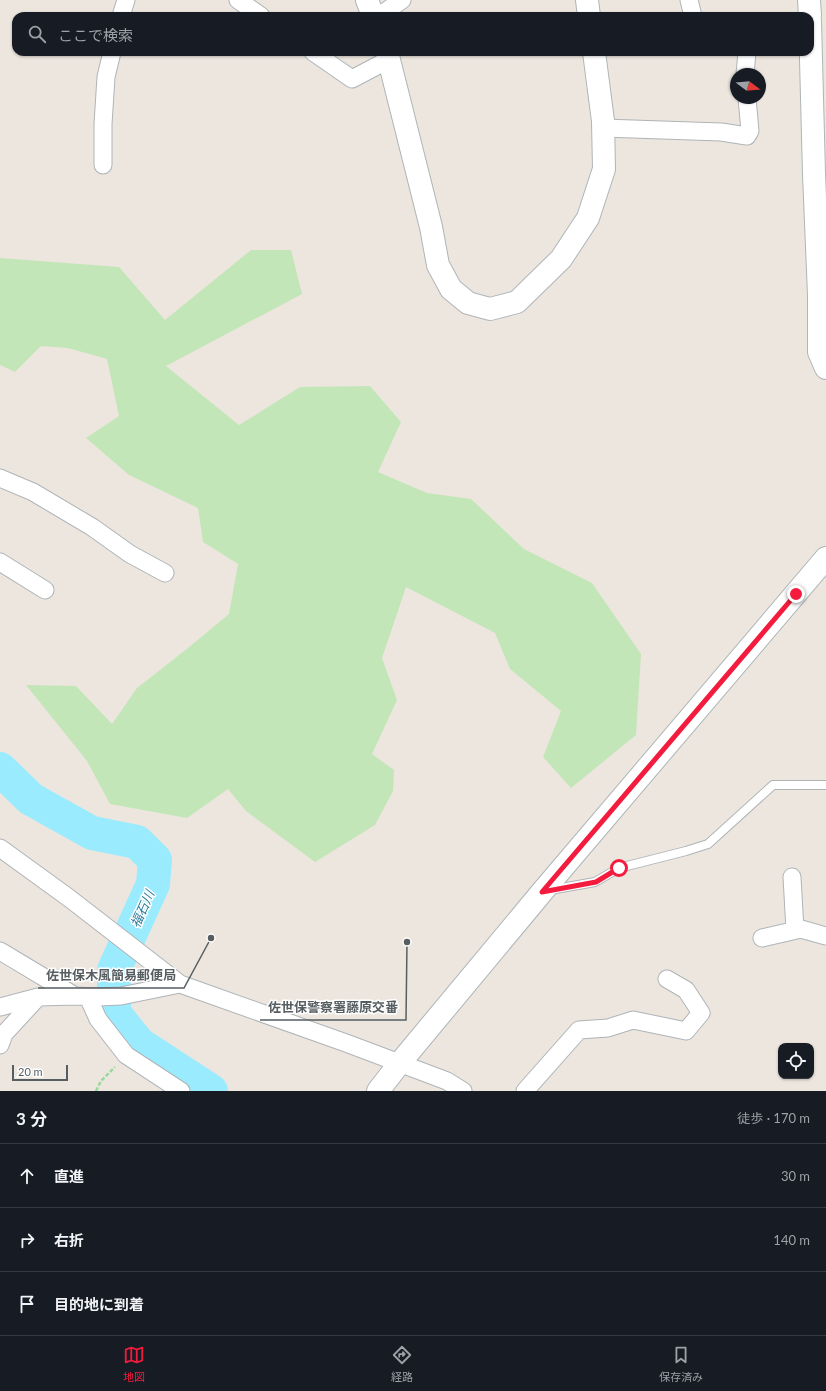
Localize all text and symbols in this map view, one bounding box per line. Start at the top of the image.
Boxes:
search box [12,12,814,56]
icon: search [26,23,48,45]
text: ここで検索 [58,26,133,44]
north arrow [730,68,766,104]
route end [787,585,805,603]
route start [610,859,628,877]
water label: 福石川 [127,886,158,930]
callout: 佐世保木風簡易郵便局 [38,963,184,988]
text: 佐世保木風簡易郵便局 [46,967,176,983]
callout: 佐世保警察署藤原交番 [260,995,406,1020]
text: 佐世保警察署藤原交番 [268,999,398,1015]
map controls [778,1043,814,1079]
button: locate [778,1043,814,1079]
scale bar [12,1063,68,1082]
text: 20 m [18,1065,43,1078]
text: 3 分 [16,1108,47,1129]
text: 徒歩 · 170 m [737,1110,810,1126]
icon: ahead [16,1165,38,1187]
text: 直進 [54,1167,84,1185]
text: 30 m [781,1168,810,1184]
icon: right [16,1229,38,1251]
text: 右折 [54,1231,84,1249]
text: 140 m [773,1232,810,1248]
icon: arrive [16,1293,38,1315]
text: 目的地に到着 [54,1295,144,1313]
tab: 地図 [123,1344,145,1384]
tab: 経路 [391,1344,413,1384]
tab: 保存済み [659,1344,703,1384]

